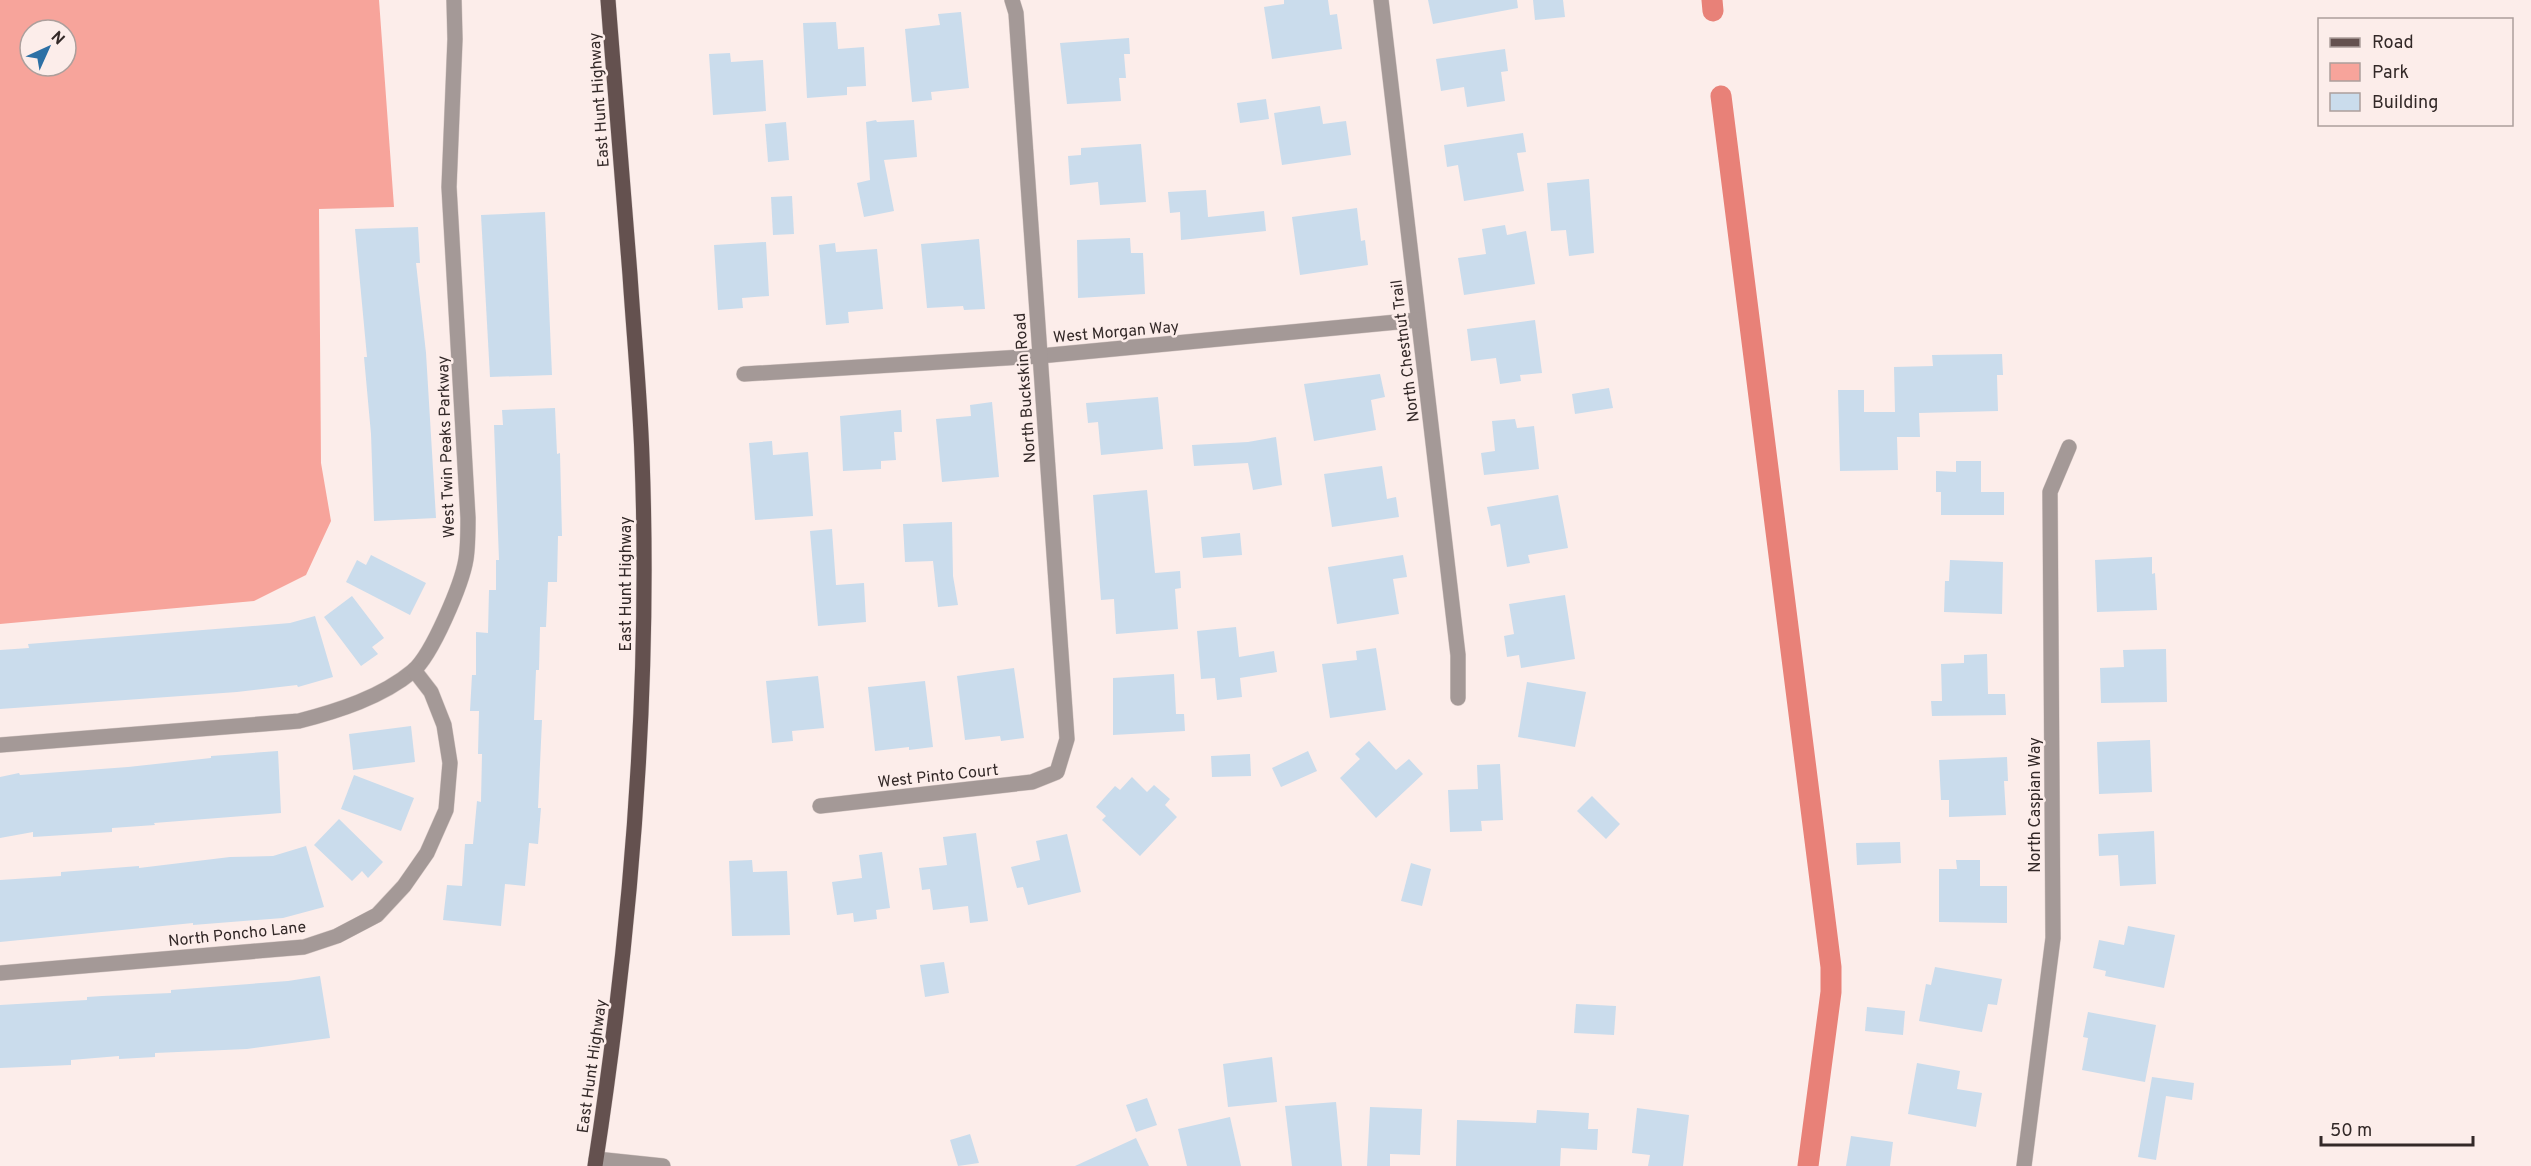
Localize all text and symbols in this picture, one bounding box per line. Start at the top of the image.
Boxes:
north arrow [18,18,78,78]
legend [2318,18,2513,126]
text: N [46,28,68,50]
street label: East Hunt Highway [585,32,615,168]
text: Road [2372,32,2414,55]
text: Park [2372,62,2409,85]
text: Building [2372,92,2438,115]
street label: North Chestnut Trail [1387,278,1425,423]
street label: North Buckskin Road [1011,312,1041,464]
street label: West Morgan Way [1052,318,1180,348]
street label: West Twin Peaks Parkway [434,355,460,538]
street label: East Hunt Highway [617,516,637,652]
street label: North Caspian Way [2026,737,2046,873]
street label: West Pinto Court [877,761,1000,793]
street label: North Poncho Lane [167,918,307,952]
street label: East Hunt Highway [574,998,612,1135]
scale bar [2321,1109,2472,1147]
text: 50 m [2330,1120,2372,1143]

